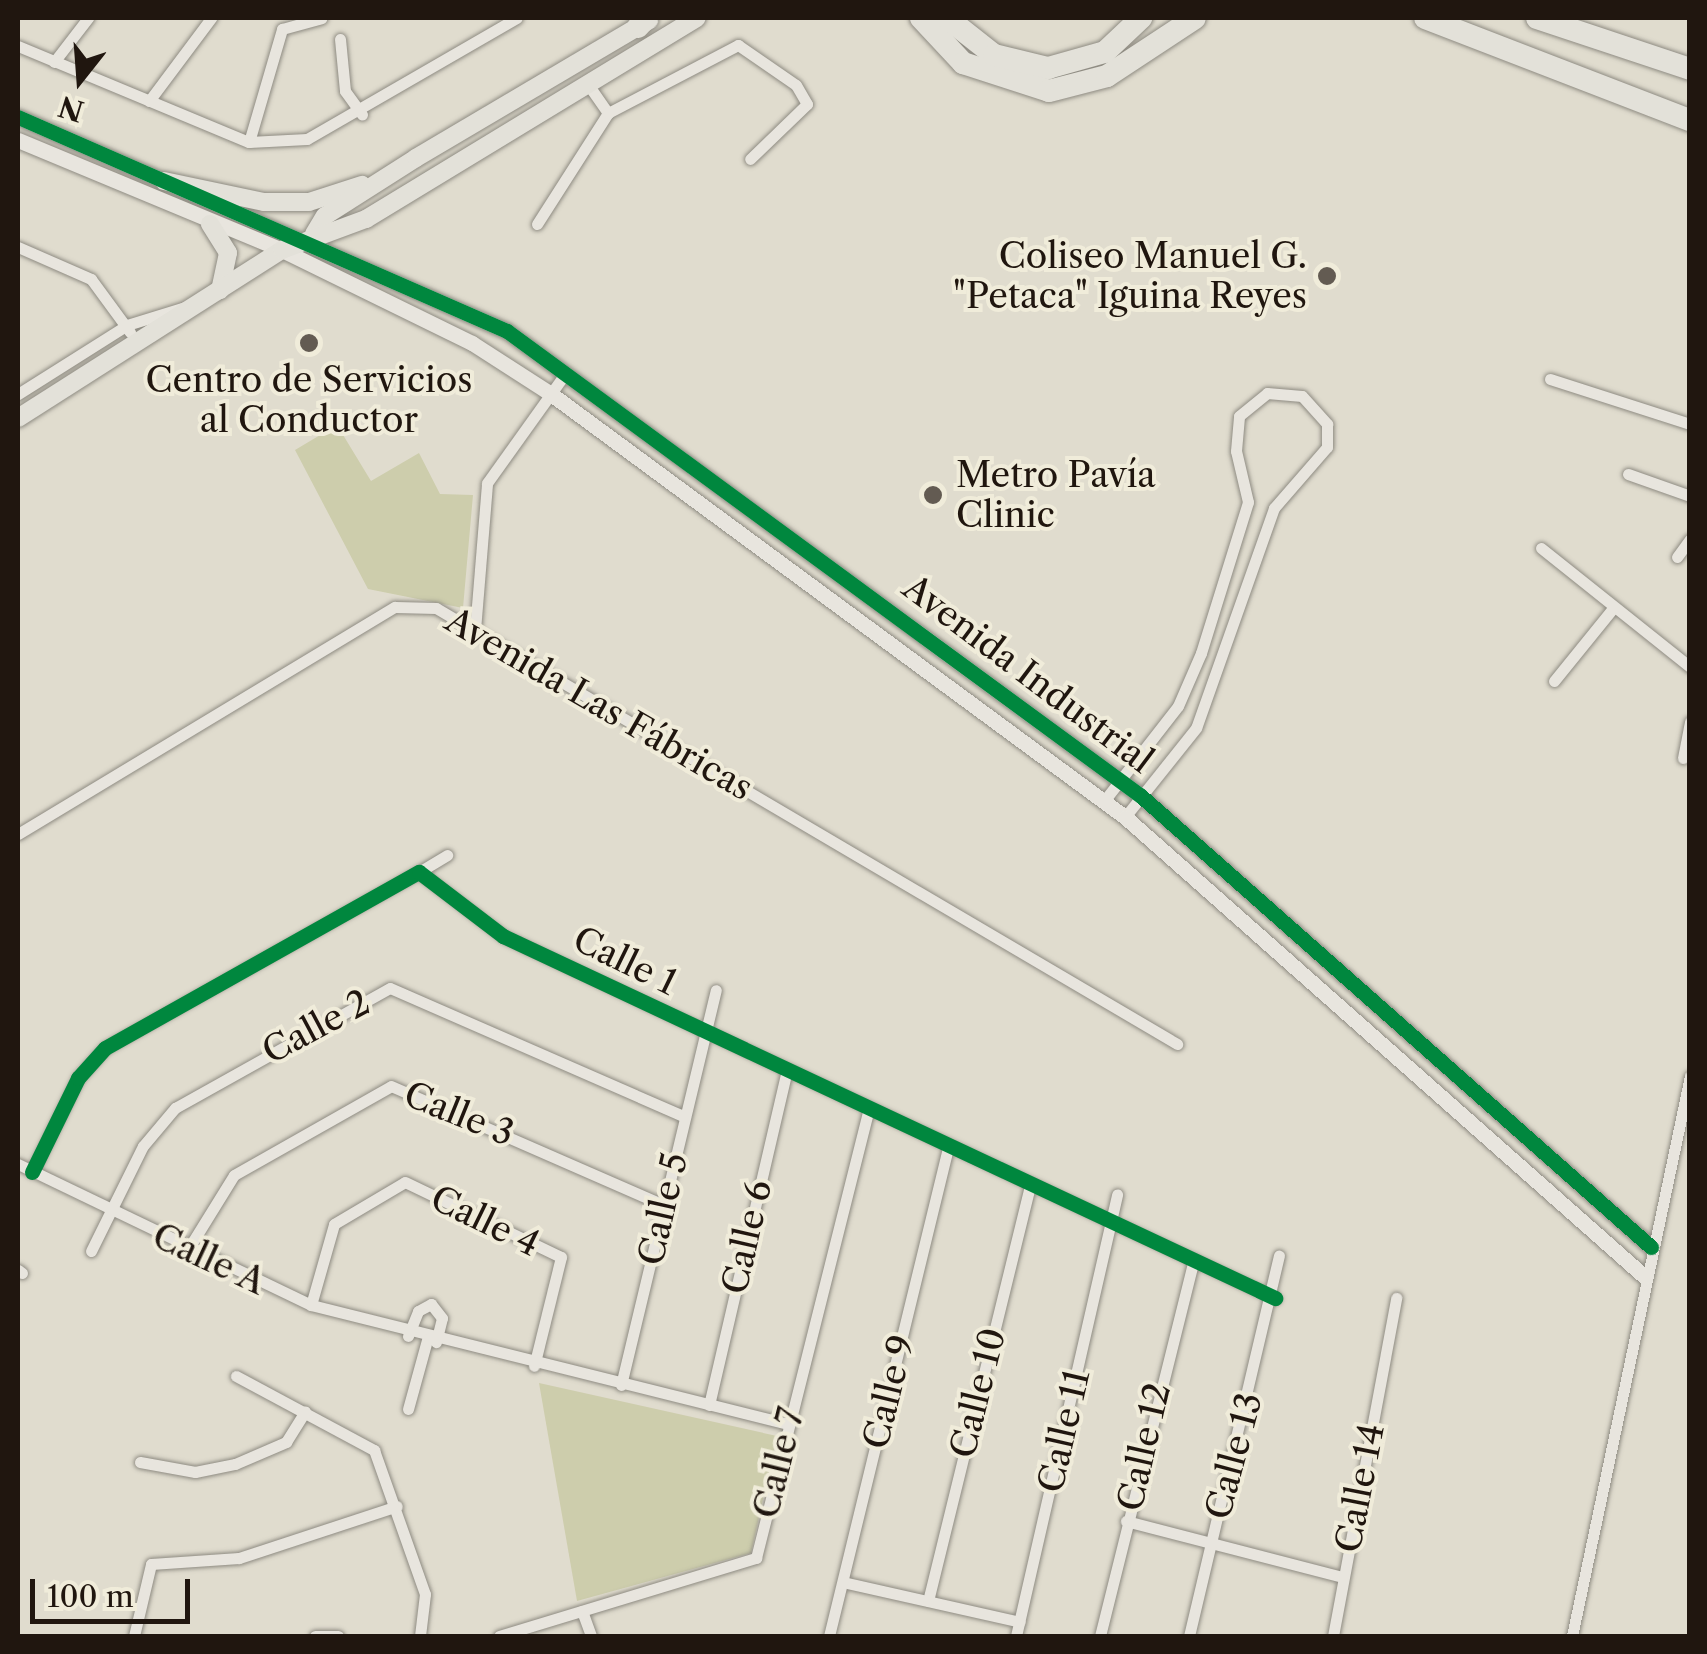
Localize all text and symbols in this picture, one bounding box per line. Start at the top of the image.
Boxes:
north arrow [30,30,130,130]
text: N [55,89,88,129]
place label: Coliseo Manuel G. "Petaca" Iguina Reyes [952,235,1307,317]
marker: Coliseo Manuel G. "Petaca" Iguina Reyes [1316,265,1338,287]
marker: Centro de Servicios al Conductor [298,332,320,354]
place label: Centro de Servicios al Conductor [146,359,472,441]
place label: Metro Pavía Clinic [956,454,1156,536]
marker: Metro Pavía Clinic [920,482,946,508]
street label: Avenida Industrial [895,566,1161,782]
street label: Avenida Las Fábricas [438,599,760,809]
street label: Calle 1 [566,918,684,1004]
street label: Calle 2 [255,981,377,1073]
street label: Calle 3 [398,1073,520,1155]
street label: Calle 5 [630,1149,696,1269]
street label: Calle 6 [714,1176,780,1298]
street label: Calle 4 [424,1177,546,1265]
street label: Calle A [145,1214,273,1304]
street label: Calle 10 [942,1324,1014,1462]
street label: Calle 9 [855,1331,923,1453]
street label: Calle 11 [1030,1366,1098,1496]
street label: Calle 12 [1109,1379,1179,1515]
street label: Calle 13 [1197,1388,1271,1524]
street label: Calle 7 [745,1403,813,1523]
street label: Calle 14 [1327,1420,1393,1556]
scale bar [35,1559,195,1621]
text: 100 m [47,1578,134,1615]

